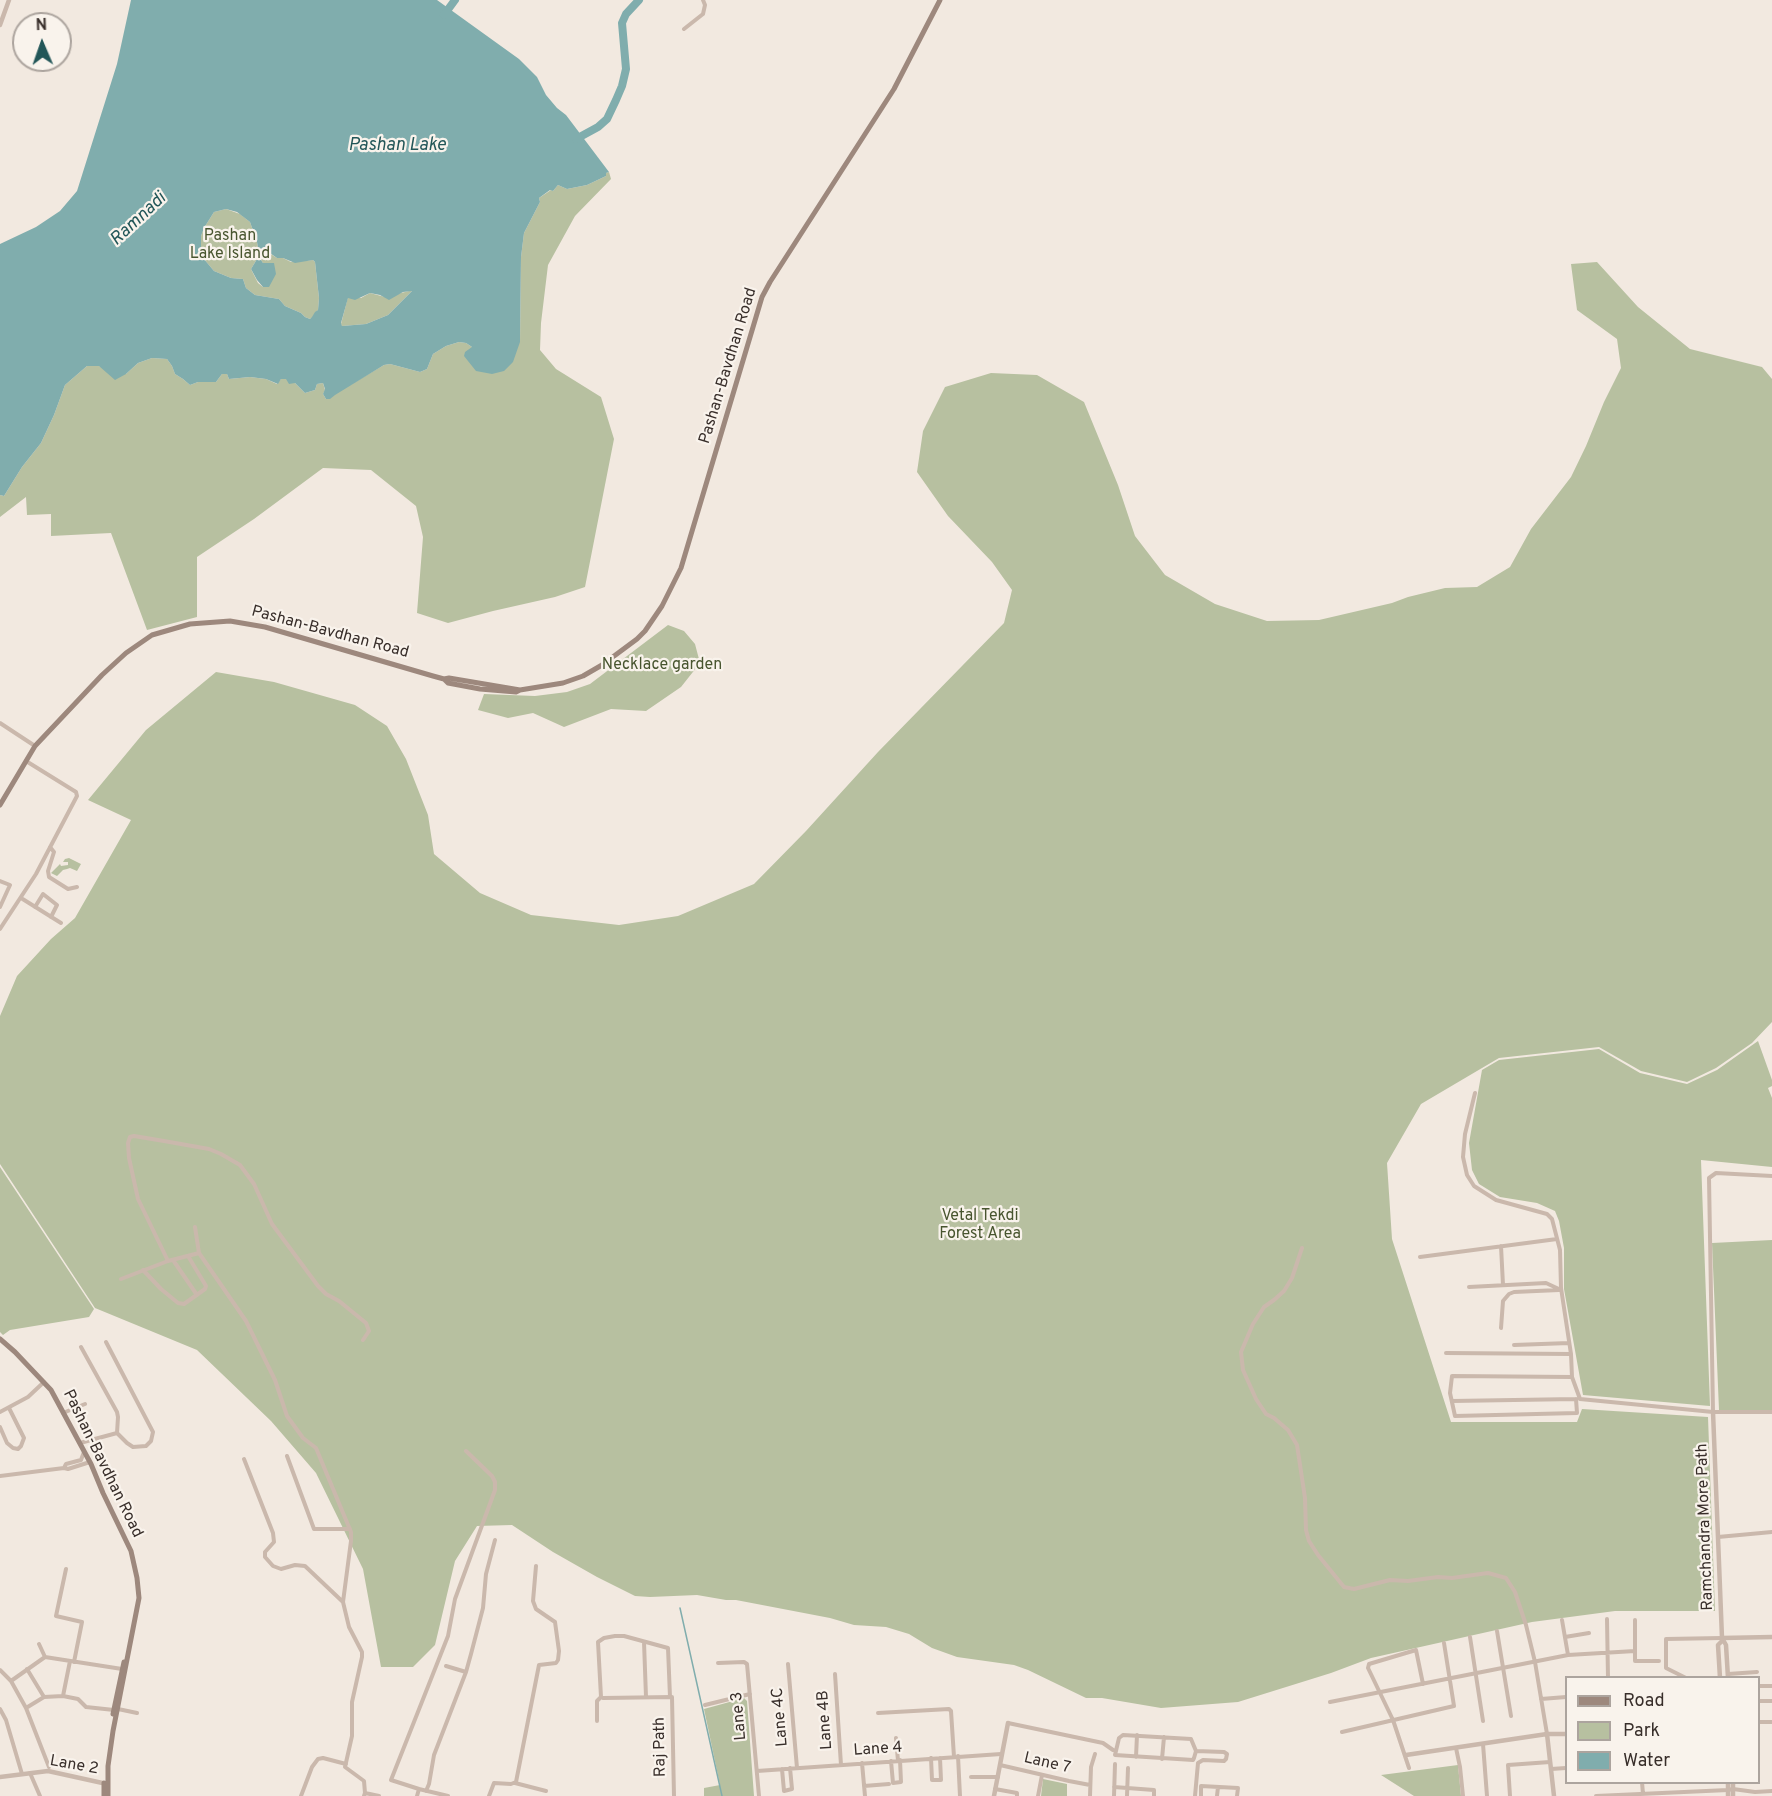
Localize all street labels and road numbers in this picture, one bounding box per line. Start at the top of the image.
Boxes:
street label: Pashan-Bavdhan Road [696,286,762,446]
street label: Pashan-Bavdhan Road [249,603,411,663]
street label: Pashan-Bavdhan Road [58,1387,146,1541]
street label: Ramchandra More Path [1693,1443,1719,1611]
street label: Lane 4C [769,1687,793,1747]
street label: Lane 4B [814,1690,838,1750]
street label: Lane 3 [728,1691,752,1741]
street label: Raj Path [651,1717,671,1777]
street label: Lane 4 [853,1739,903,1761]
street label: Lane 7 [1022,1749,1072,1779]
street label: Lane 2 [48,1752,100,1780]

